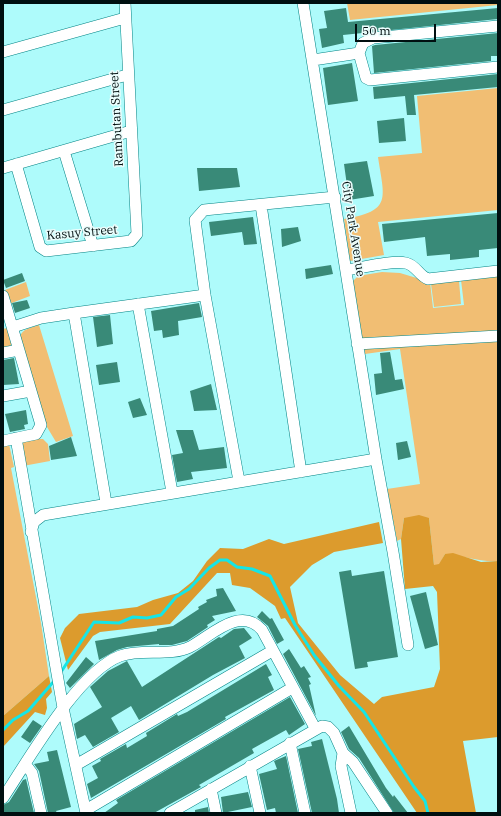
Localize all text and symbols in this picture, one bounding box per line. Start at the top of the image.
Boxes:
scale bar [357,16,438,42]
text: 50 m [362,23,391,38]
street label: Rambutan Street [107,71,127,167]
street label: City Park Avenue [338,180,368,278]
street label: Kasuy Street [46,223,118,243]

